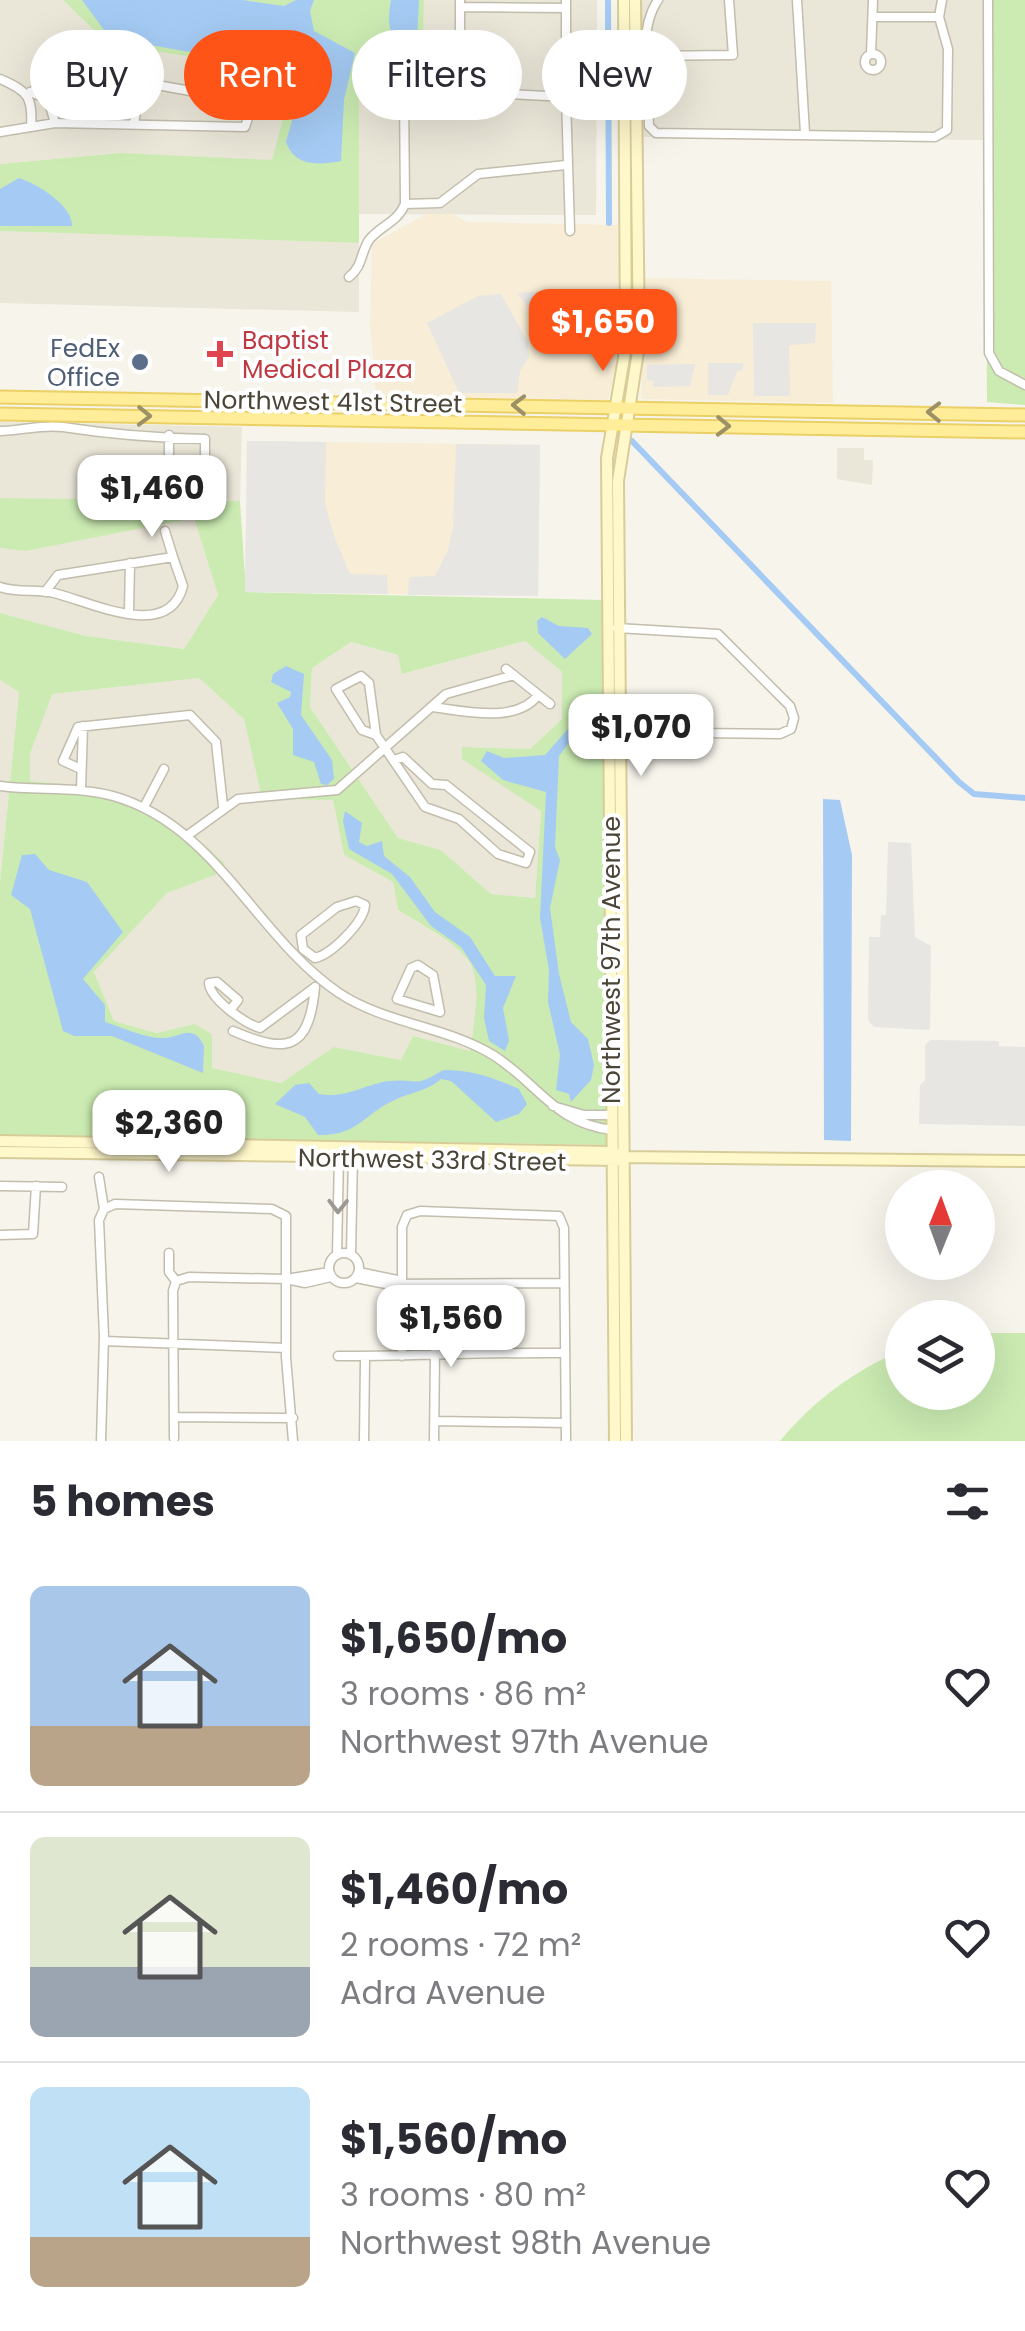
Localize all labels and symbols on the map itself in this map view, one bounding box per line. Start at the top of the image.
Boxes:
pin: $1,650 [522,289,684,374]
place label: Baptist Medical Plaza [242,323,413,387]
place label: FedEx Office [47,331,120,395]
marker: Baptist Medical Plaza [207,341,233,367]
marker: FedEx Office [129,351,151,373]
street label: Northwest 41st Street [203,382,463,422]
one-way arrow [511,395,527,416]
one-way arrow [925,401,940,423]
one-way arrow [137,406,153,427]
one-way arrow [716,415,731,437]
pin: $1,460 [71,455,233,540]
pin: $1,070 [560,694,722,779]
street label: Northwest 97th Avenue [594,816,629,1104]
pin: $2,360 [88,1090,250,1175]
street label: Northwest 33rd Street [298,1140,566,1180]
north arrow [885,1170,995,1280]
one-way arrow [327,1200,349,1215]
pin: $1,560 [370,1285,532,1370]

